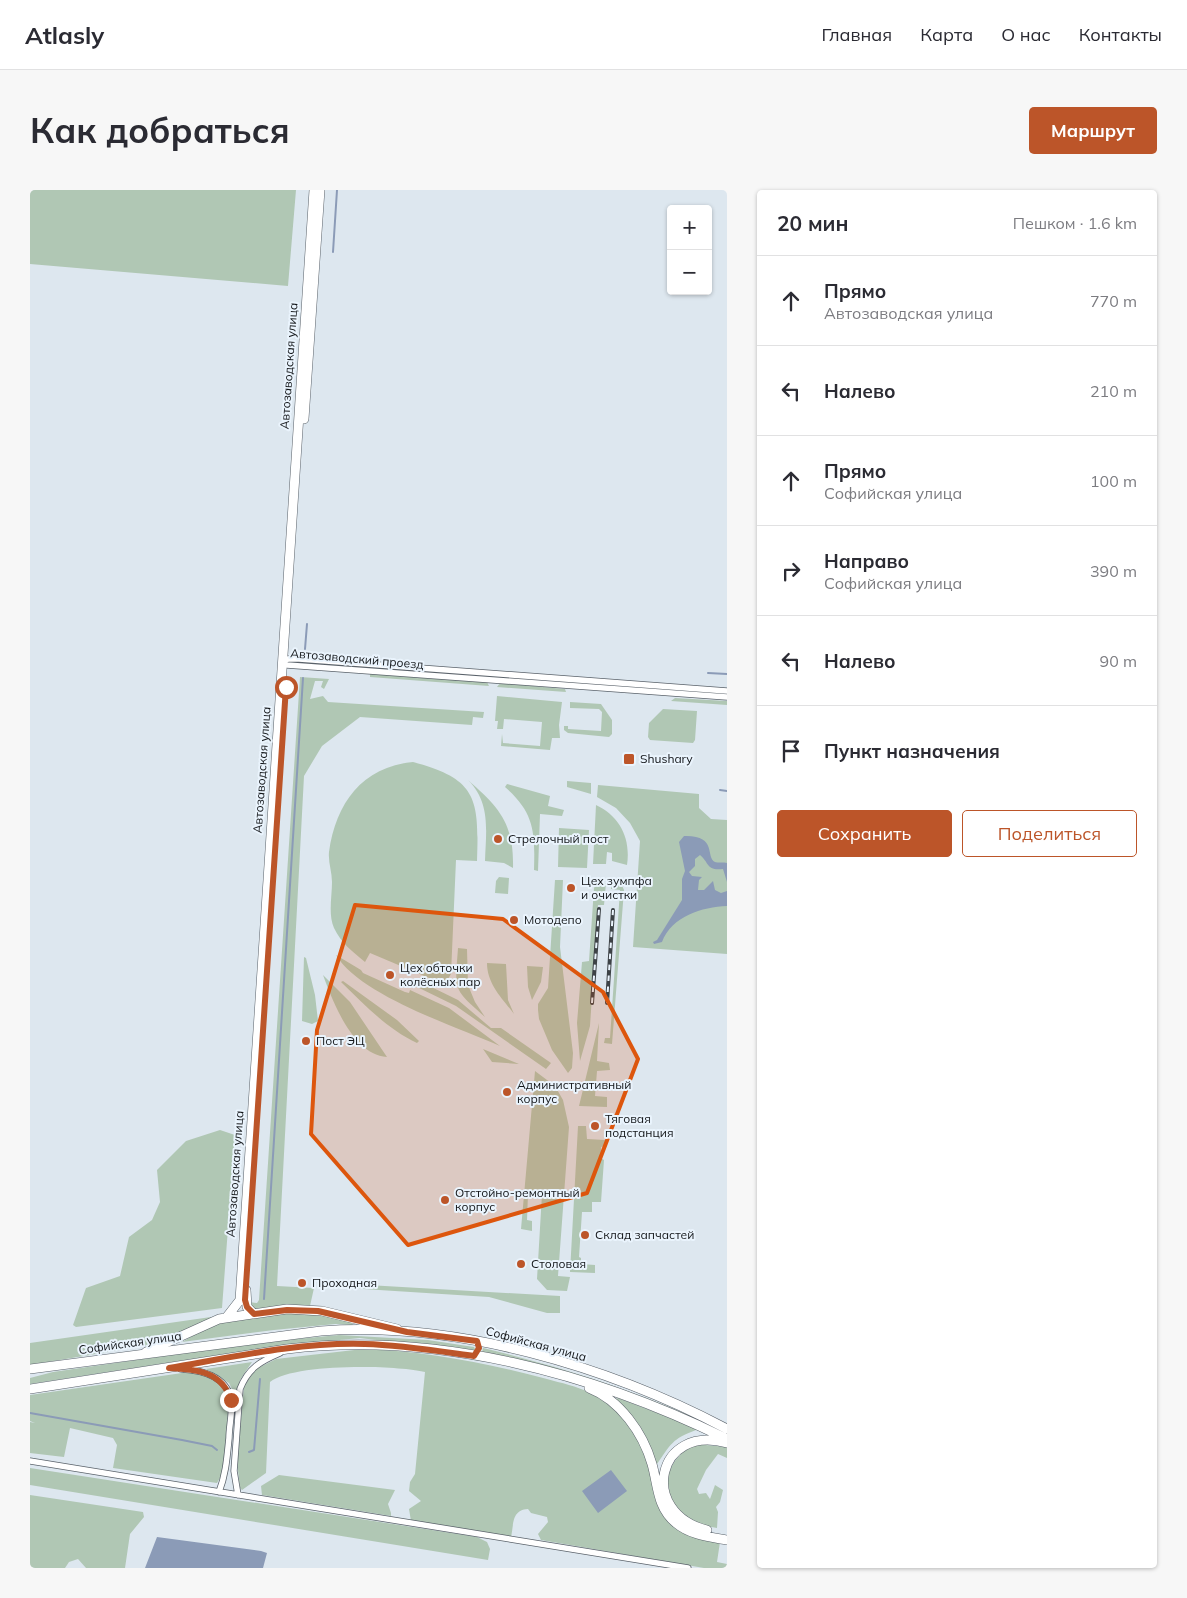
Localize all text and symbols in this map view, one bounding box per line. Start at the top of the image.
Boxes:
text: Atlasly [25,20,104,50]
text: Главная [822,23,892,46]
text: Карта [920,23,973,46]
text: О нас [1001,23,1051,46]
text: Контакты [1079,23,1162,46]
button: Маршрут [1029,107,1157,154]
text: Как добраться [30,108,290,152]
map controls [667,205,712,295]
button: + [667,205,712,250]
text: 20 мин [777,210,849,236]
text: Пешком · 1.6 km [1013,213,1137,233]
button: − [667,250,712,295]
text: Прямо [824,279,886,303]
icon: ahead [777,287,805,315]
text: 770 m [1090,291,1137,311]
street label: Автозаводская улица [277,302,300,430]
text: Автозаводская улица [824,303,993,323]
icon: left [777,377,805,405]
text: Налево [824,379,896,403]
text: 210 m [1090,381,1137,401]
text: Прямо [824,459,886,483]
icon: ahead [777,467,805,495]
text: 100 m [1090,471,1137,491]
text: Софийская улица [824,483,962,503]
text: Направо [824,549,909,573]
icon: right [777,557,805,585]
text: 390 m [1090,561,1137,581]
text: Софийская улица [824,573,962,593]
street label: Автозаводский проезд [290,645,424,672]
icon: left [777,647,805,675]
text: Налево [824,649,896,673]
text: 90 m [1100,651,1137,671]
route start [275,676,298,699]
street label: Автозаводская улица [250,706,273,834]
icon: arrive [777,737,805,765]
text: Пункт назначения [824,739,1000,763]
place label: Shushary [640,751,693,766]
marker: Shushary [622,752,636,766]
button: Сохранить [777,810,952,857]
button: Поделиться [962,810,1137,857]
place label: Стрелочный пост [508,831,609,846]
marker: Стрелочный пост [492,833,504,845]
place label: Цех зумпфа и очистки [581,873,652,902]
marker: Цех зумпфа и очистки [565,882,577,894]
place label: Мотодепо [524,912,582,927]
marker: Мотодепо [508,914,520,926]
place label: Цех обточки колёсных пар [400,960,481,989]
marker: Цех обточки колёсных пар [384,969,396,981]
place label: Пост ЭЦ [316,1033,365,1048]
marker: Пост ЭЦ [300,1035,312,1047]
place label: Административный корпус [517,1077,631,1106]
marker: Административный корпус [501,1086,513,1098]
street label: Автозаводская улица [223,1110,246,1238]
place label: Тяговая подстанция [605,1111,674,1140]
marker: Тяговая подстанция [589,1120,601,1132]
place label: Отстойно-ремонтный корпус [455,1185,580,1214]
marker: Отстойно-ремонтный корпус [439,1194,451,1206]
place label: Склад запчастей [595,1227,694,1242]
marker: Склад запчастей [579,1229,591,1241]
place label: Столовая [531,1256,586,1271]
marker: Столовая [515,1258,527,1270]
place label: Проходная [312,1275,377,1290]
marker: Проходная [296,1277,308,1289]
street label: Софийская улица [484,1323,588,1364]
street label: Софийская улица [78,1328,182,1357]
route end [220,1389,243,1412]

